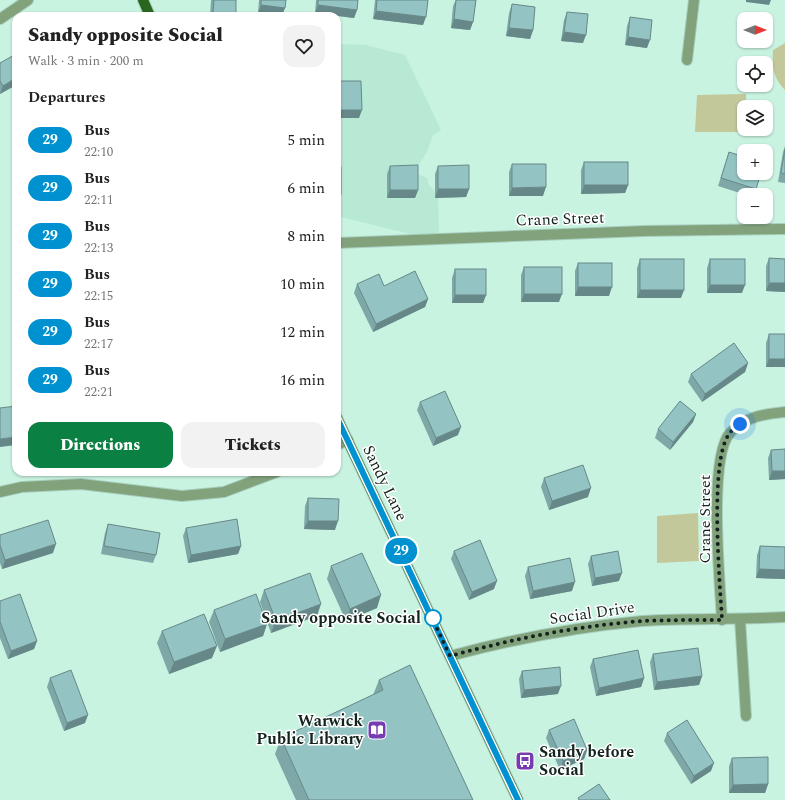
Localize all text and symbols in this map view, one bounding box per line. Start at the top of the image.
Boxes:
north arrow [737,12,773,48]
map controls [737,12,773,224]
text: Sandy opposite Social [28,21,223,50]
button: heart [283,25,325,67]
text: Walk · 3 min · 200 m [28,51,144,71]
button: locate [737,56,773,92]
text: Departures [28,86,106,109]
button: layers [737,100,773,136]
text: Bus [84,119,110,142]
text: 29 [42,129,58,150]
text: 5 min [287,129,325,152]
text: 22:10 [84,142,113,162]
button: + [737,144,773,180]
text: Bus [84,167,110,190]
text: 29 [42,177,58,198]
text: 6 min [287,177,325,200]
button: − [737,188,773,224]
text: 22:11 [84,190,113,210]
street label: Crane Street [515,205,605,233]
text: Bus [84,215,110,238]
text: 29 [42,225,58,246]
text: 8 min [287,225,325,248]
text: 22:13 [84,238,113,258]
text: Bus [84,263,110,286]
text: 29 [42,273,58,294]
text: 10 min [280,273,325,296]
text: 22:15 [84,286,113,306]
text: Bus [84,311,110,334]
text: 29 [42,321,58,342]
text: 12 min [280,321,325,344]
text: 22:17 [84,334,113,354]
text: Bus [84,359,110,382]
text: 29 [42,369,58,390]
text: 16 min [280,369,325,392]
text: 22:21 [84,382,113,402]
your location [730,414,750,434]
button: Directions [28,422,173,468]
button: Tickets [181,422,325,468]
street label: Sandy Lane [356,441,414,525]
street label: Crane Street [693,474,717,564]
line badge: 29 [383,538,419,564]
text: 29 [393,540,409,561]
street label: Social Drive [548,595,636,631]
place label: Sandy opposite Social [261,606,421,630]
marker: Sandy opposite Social [424,609,442,627]
place label: Warwick Public Library [256,709,364,751]
library icon: Warwick Public Library [366,719,388,741]
place label: Sandy before Social [539,740,634,782]
bus stop icon: Sandy before Social [514,750,536,772]

